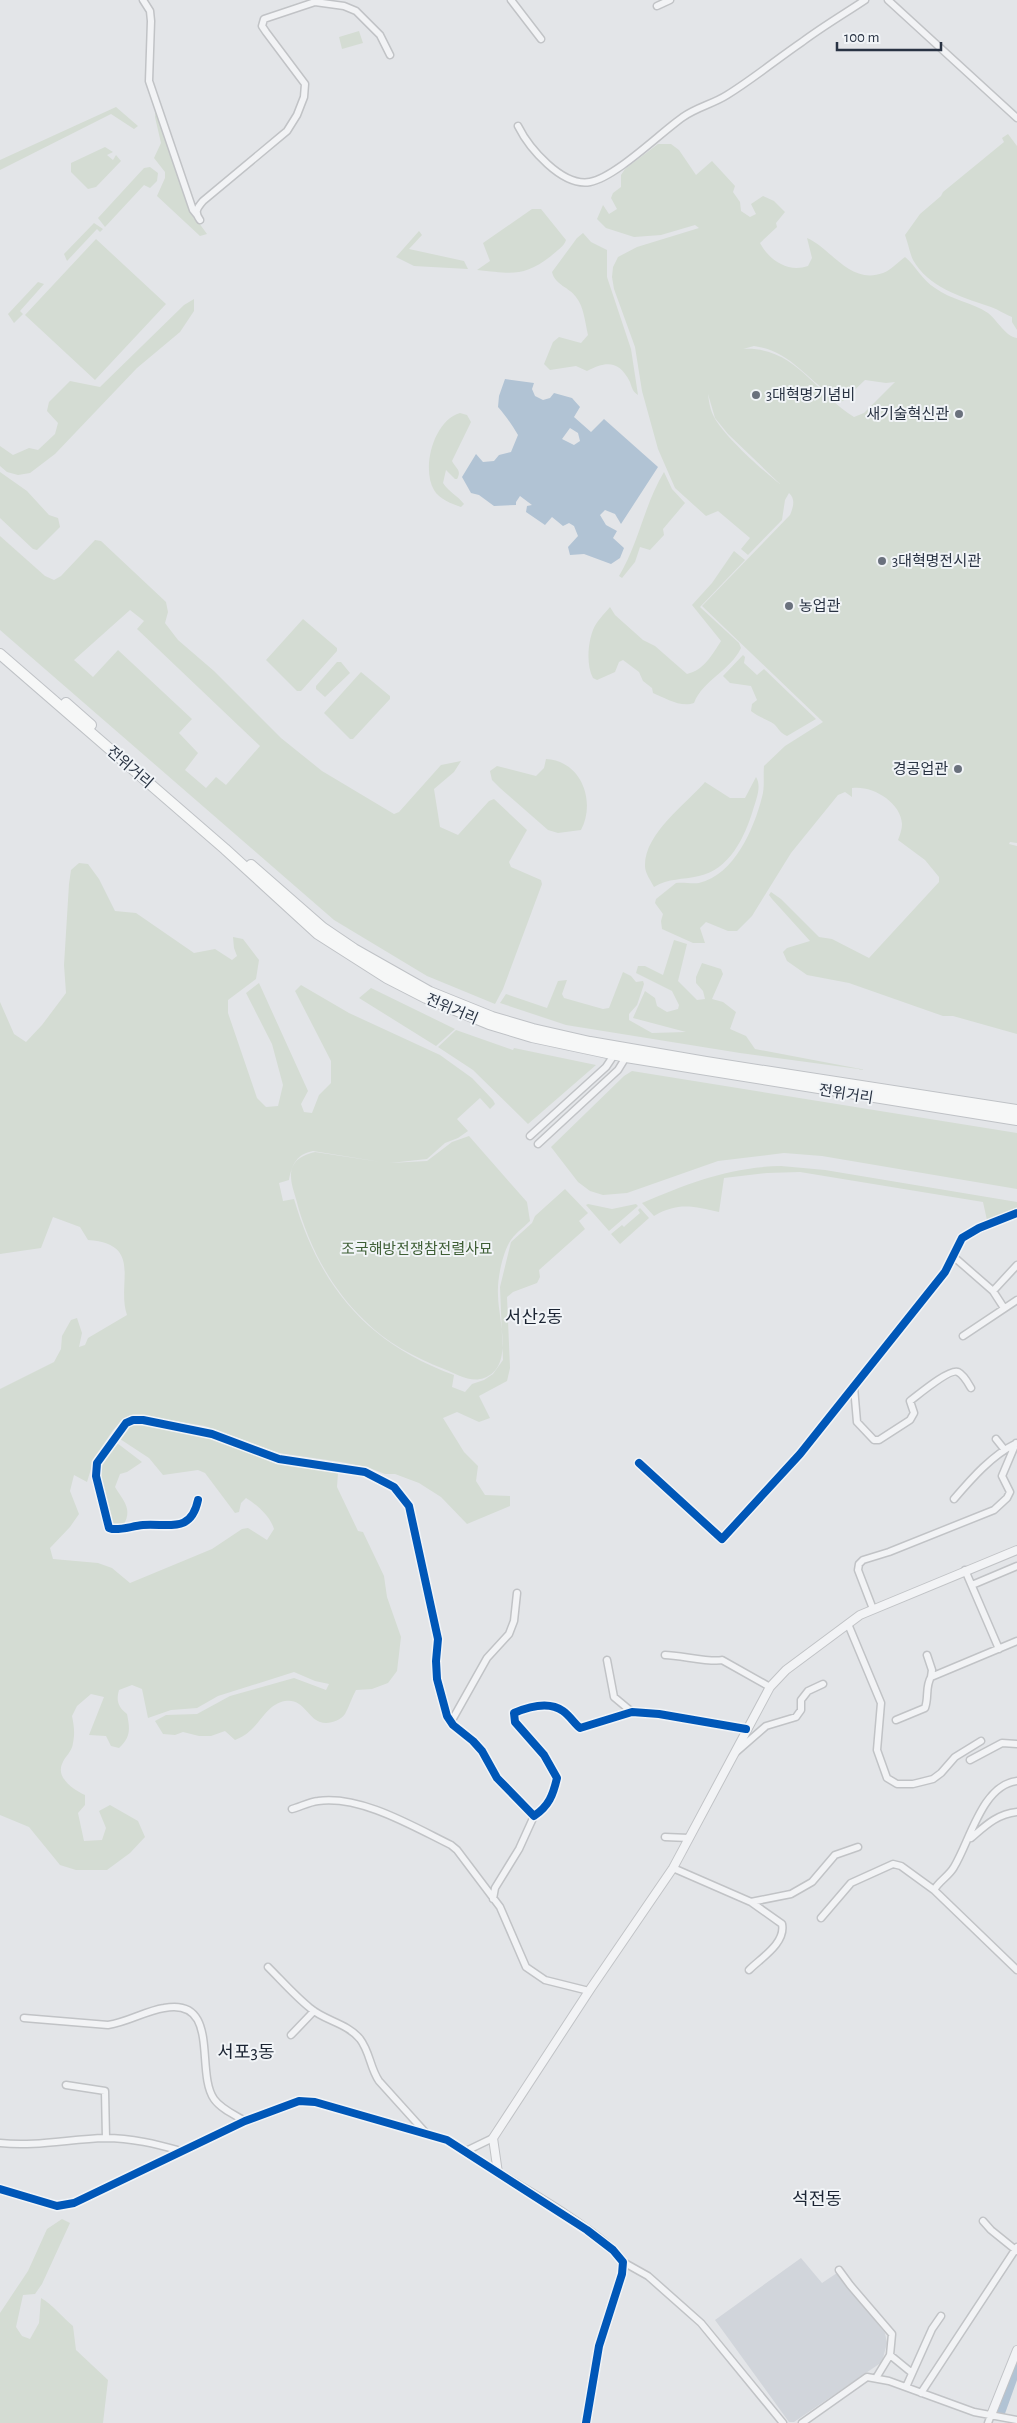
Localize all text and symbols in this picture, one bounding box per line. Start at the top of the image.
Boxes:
scale bar [837,20,941,52]
text: 100 m [844,30,879,45]
place label: 3대혁명기념비 [766,387,855,403]
marker: 3대혁명기념비 [750,389,762,401]
place label: 새기술혁신관 [866,406,949,422]
marker: 새기술혁신관 [953,408,965,420]
place label: 3대혁명전시관 [892,553,981,569]
marker: 3대혁명전시관 [876,555,888,567]
place label: 농업관 [799,598,841,614]
marker: 농업관 [783,600,795,612]
street label: 전위거리 [104,743,156,791]
place label: 경공업관 [893,761,948,777]
marker: 경공업관 [952,763,964,775]
street label: 전위거리 [423,991,481,1027]
street label: 전위거리 [817,1082,875,1106]
park label: 조국해방전쟁참전렬사묘 [341,1241,493,1257]
district label: 서산2동 [505,1308,563,1327]
district label: 서포3동 [217,2043,275,2062]
district label: 석전동 [792,2190,842,2209]

